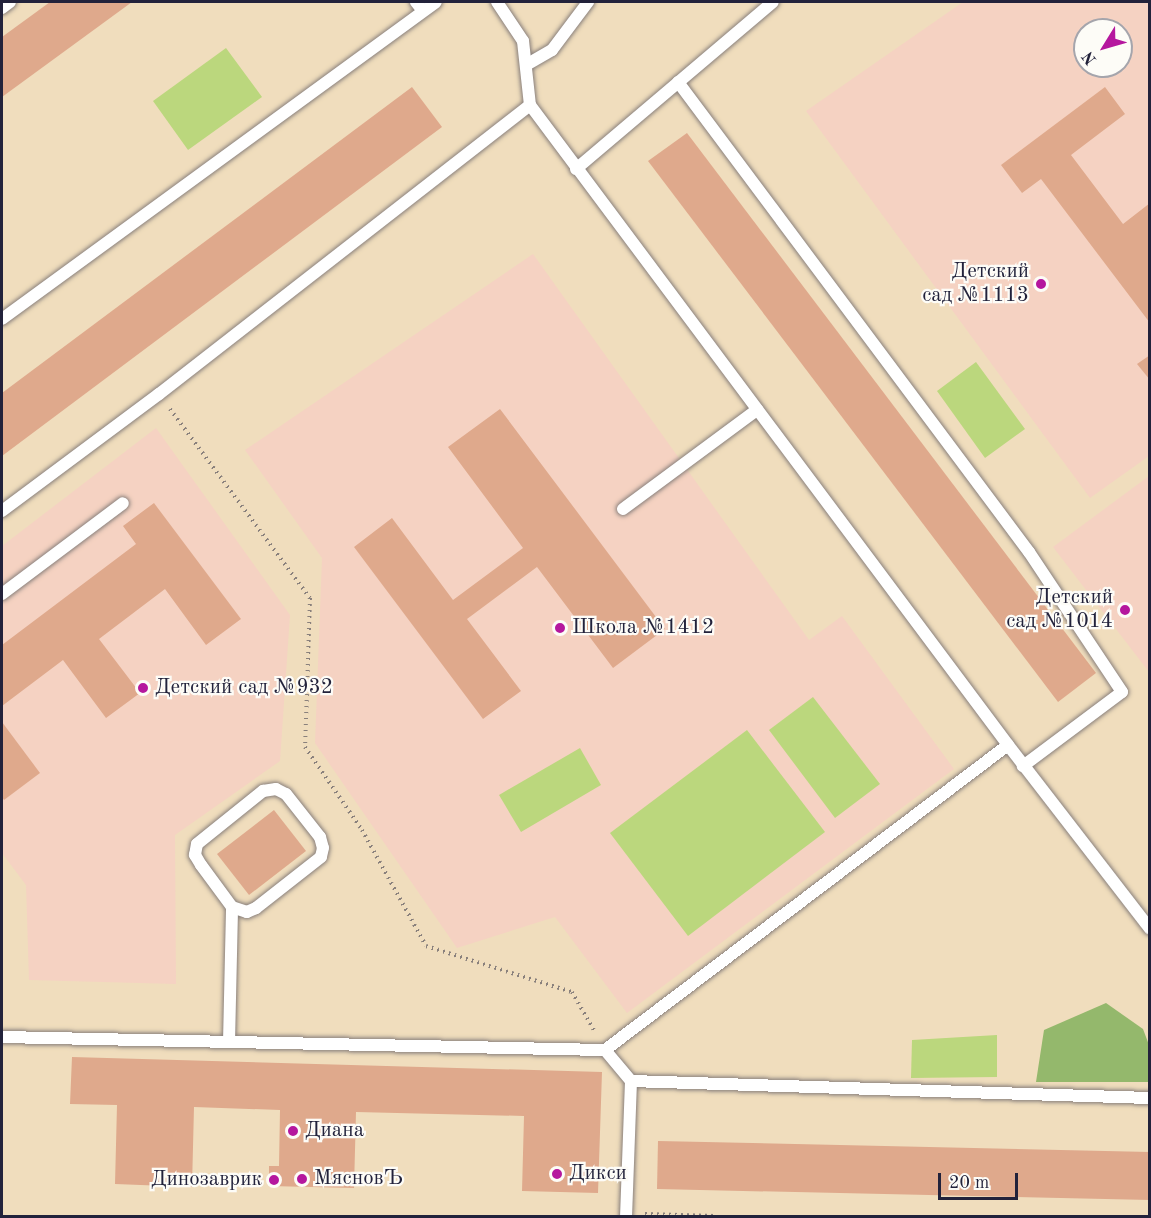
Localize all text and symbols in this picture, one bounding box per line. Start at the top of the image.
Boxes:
north arrow [1073,18,1133,78]
text: N [1080,48,1100,67]
place label: Детский сад №1113 [922,259,1029,309]
marker: Детский сад №1113 [1034,277,1048,291]
place label: Детский сад №1014 [1006,585,1113,635]
marker: Детский сад №1014 [1118,603,1132,617]
place label: Школа №1412 [572,615,714,641]
marker: Школа №1412 [553,621,567,635]
place label: Детский сад №932 [155,675,333,701]
marker: Детский сад №932 [136,681,150,695]
place label: Диана [305,1118,364,1144]
marker: Диана [286,1124,300,1138]
place label: Дикси [569,1161,627,1187]
scale bar [941,1161,1020,1199]
place label: МясновЪ [314,1166,403,1192]
place label: Динозаврик [151,1167,262,1193]
marker: Дикси [550,1167,564,1181]
marker: МясновЪ [295,1172,309,1186]
marker: Динозаврик [267,1173,281,1187]
text: 20 m [949,1174,989,1192]

